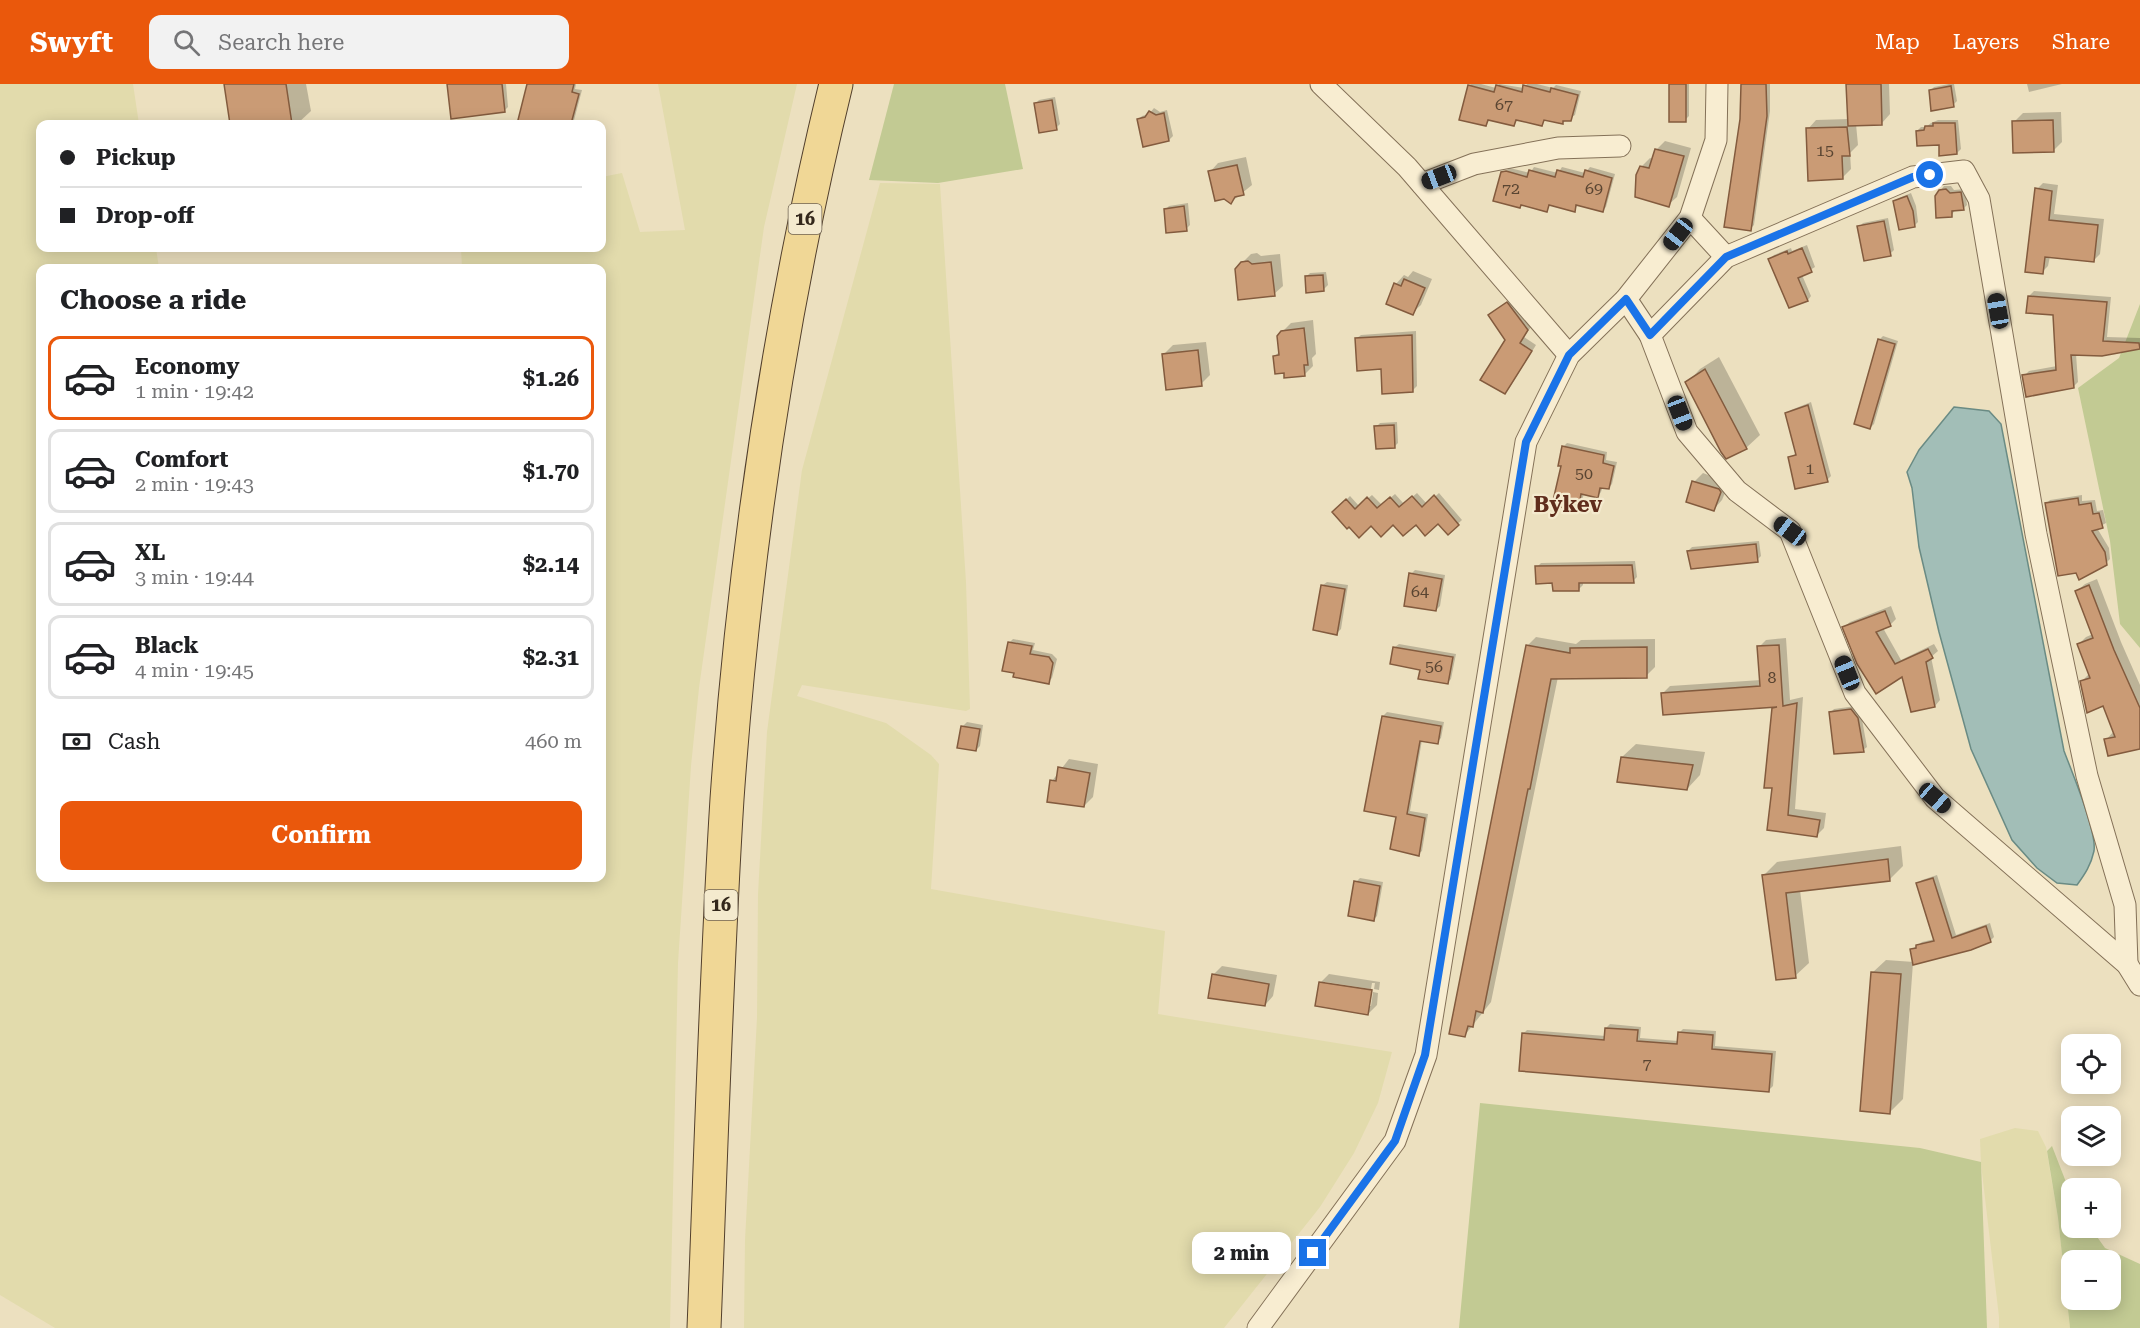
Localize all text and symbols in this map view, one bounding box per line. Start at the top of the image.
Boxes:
search box [149,15,569,69]
text: Swyft [30,26,113,59]
icon: search [170,26,203,59]
text: Search here [218,30,344,55]
text: Map [1875,30,1920,54]
text: Layers [1953,30,2019,54]
text: Share [2052,30,2110,54]
house number: 67 [1495,95,1513,114]
house number: 15 [1816,141,1834,160]
text: Pickup [96,145,176,170]
route start [1916,161,1943,188]
car [1419,162,1459,192]
house number: 72 [1502,179,1520,198]
house number: 69 [1585,179,1603,198]
text: Drop-off [96,203,194,228]
road number: 16 [788,204,822,234]
car [1660,214,1696,254]
text: Choose a ride [60,284,246,316]
car [1986,292,2010,330]
icon: car [63,351,117,405]
text: Economy [135,354,239,379]
text: $1.26 [523,366,579,391]
text: 1 min · 19:42 [135,379,254,403]
car [1665,393,1695,433]
icon: car [63,444,117,498]
text: Comfort [135,447,228,472]
text: $1.70 [523,459,579,484]
house number: 1 [1806,459,1815,478]
house number: 50 [1575,464,1593,483]
text: 2 min · 19:43 [135,472,254,496]
district label: Býkev [1534,492,1602,517]
car [1770,513,1810,549]
icon: car [63,537,117,591]
text: XL [135,540,165,565]
text: $2.14 [523,552,579,577]
text: 3 min · 19:44 [135,565,254,589]
house number: 64 [1411,582,1429,601]
icon: car [63,630,117,684]
text: Black [135,633,199,658]
text: $2.31 [523,645,579,670]
car [1832,653,1862,693]
house number: 56 [1425,657,1443,676]
text: 4 min · 19:45 [135,658,254,682]
house number: 8 [1768,668,1777,687]
icon: cash [60,725,93,758]
text: Cash [108,729,160,754]
text: 460 m [525,729,582,753]
car [1916,779,1954,817]
button: Confirm [60,801,582,870]
road number: 16 [704,890,738,920]
map controls [2061,1034,2121,1310]
button: locate [2061,1034,2121,1094]
house number: 7 [1643,1054,1652,1073]
button: layers [2061,1106,2121,1166]
button: + [2061,1178,2121,1238]
callout: 2 min [1193,1232,1292,1274]
route end [1299,1239,1326,1266]
text: 2 min [1214,1241,1269,1265]
button: − [2061,1250,2121,1310]

